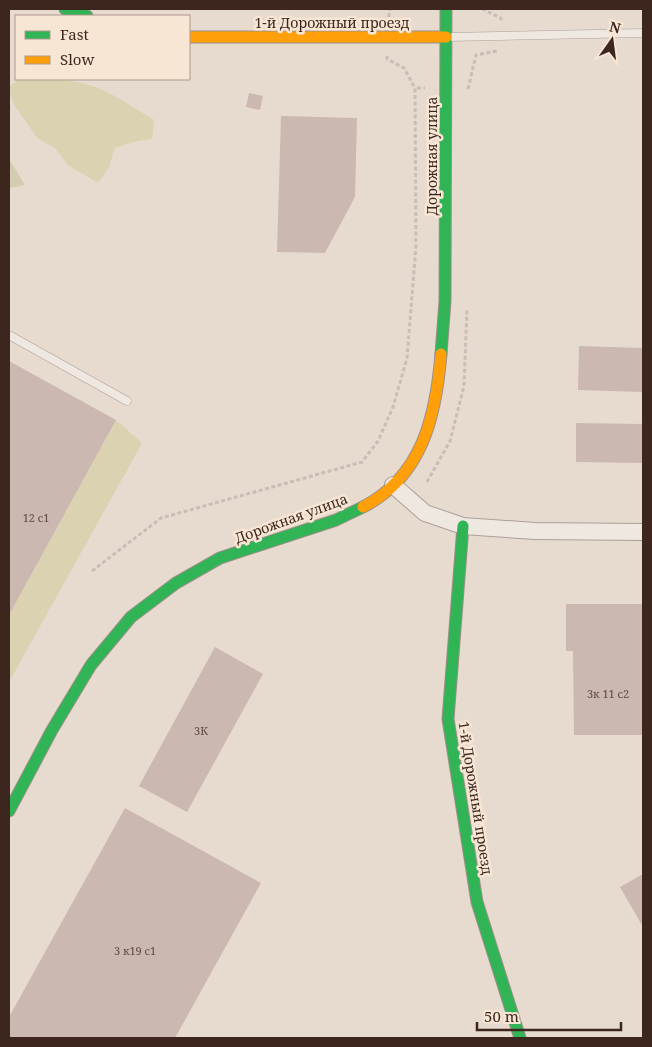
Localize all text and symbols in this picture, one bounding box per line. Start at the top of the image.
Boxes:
street label: 1-й Дорожный проезд [255,13,410,32]
legend [15,15,190,80]
north arrow [587,15,637,65]
text: N [608,16,623,37]
text: Fast [60,24,89,44]
text: Slow [60,49,94,69]
street label: Дорожная улица [422,97,441,215]
street label: Дорожная улица [232,489,350,547]
house number: 12 с1 [23,510,49,525]
house number: 3к 11 с2 [587,686,629,701]
street label: 1-й Дорожный проезд [455,720,498,876]
house number: 3К [194,723,208,738]
house number: 3 к19 с1 [114,943,156,958]
scale bar [477,1000,621,1032]
text: 50 m [484,1006,519,1026]

